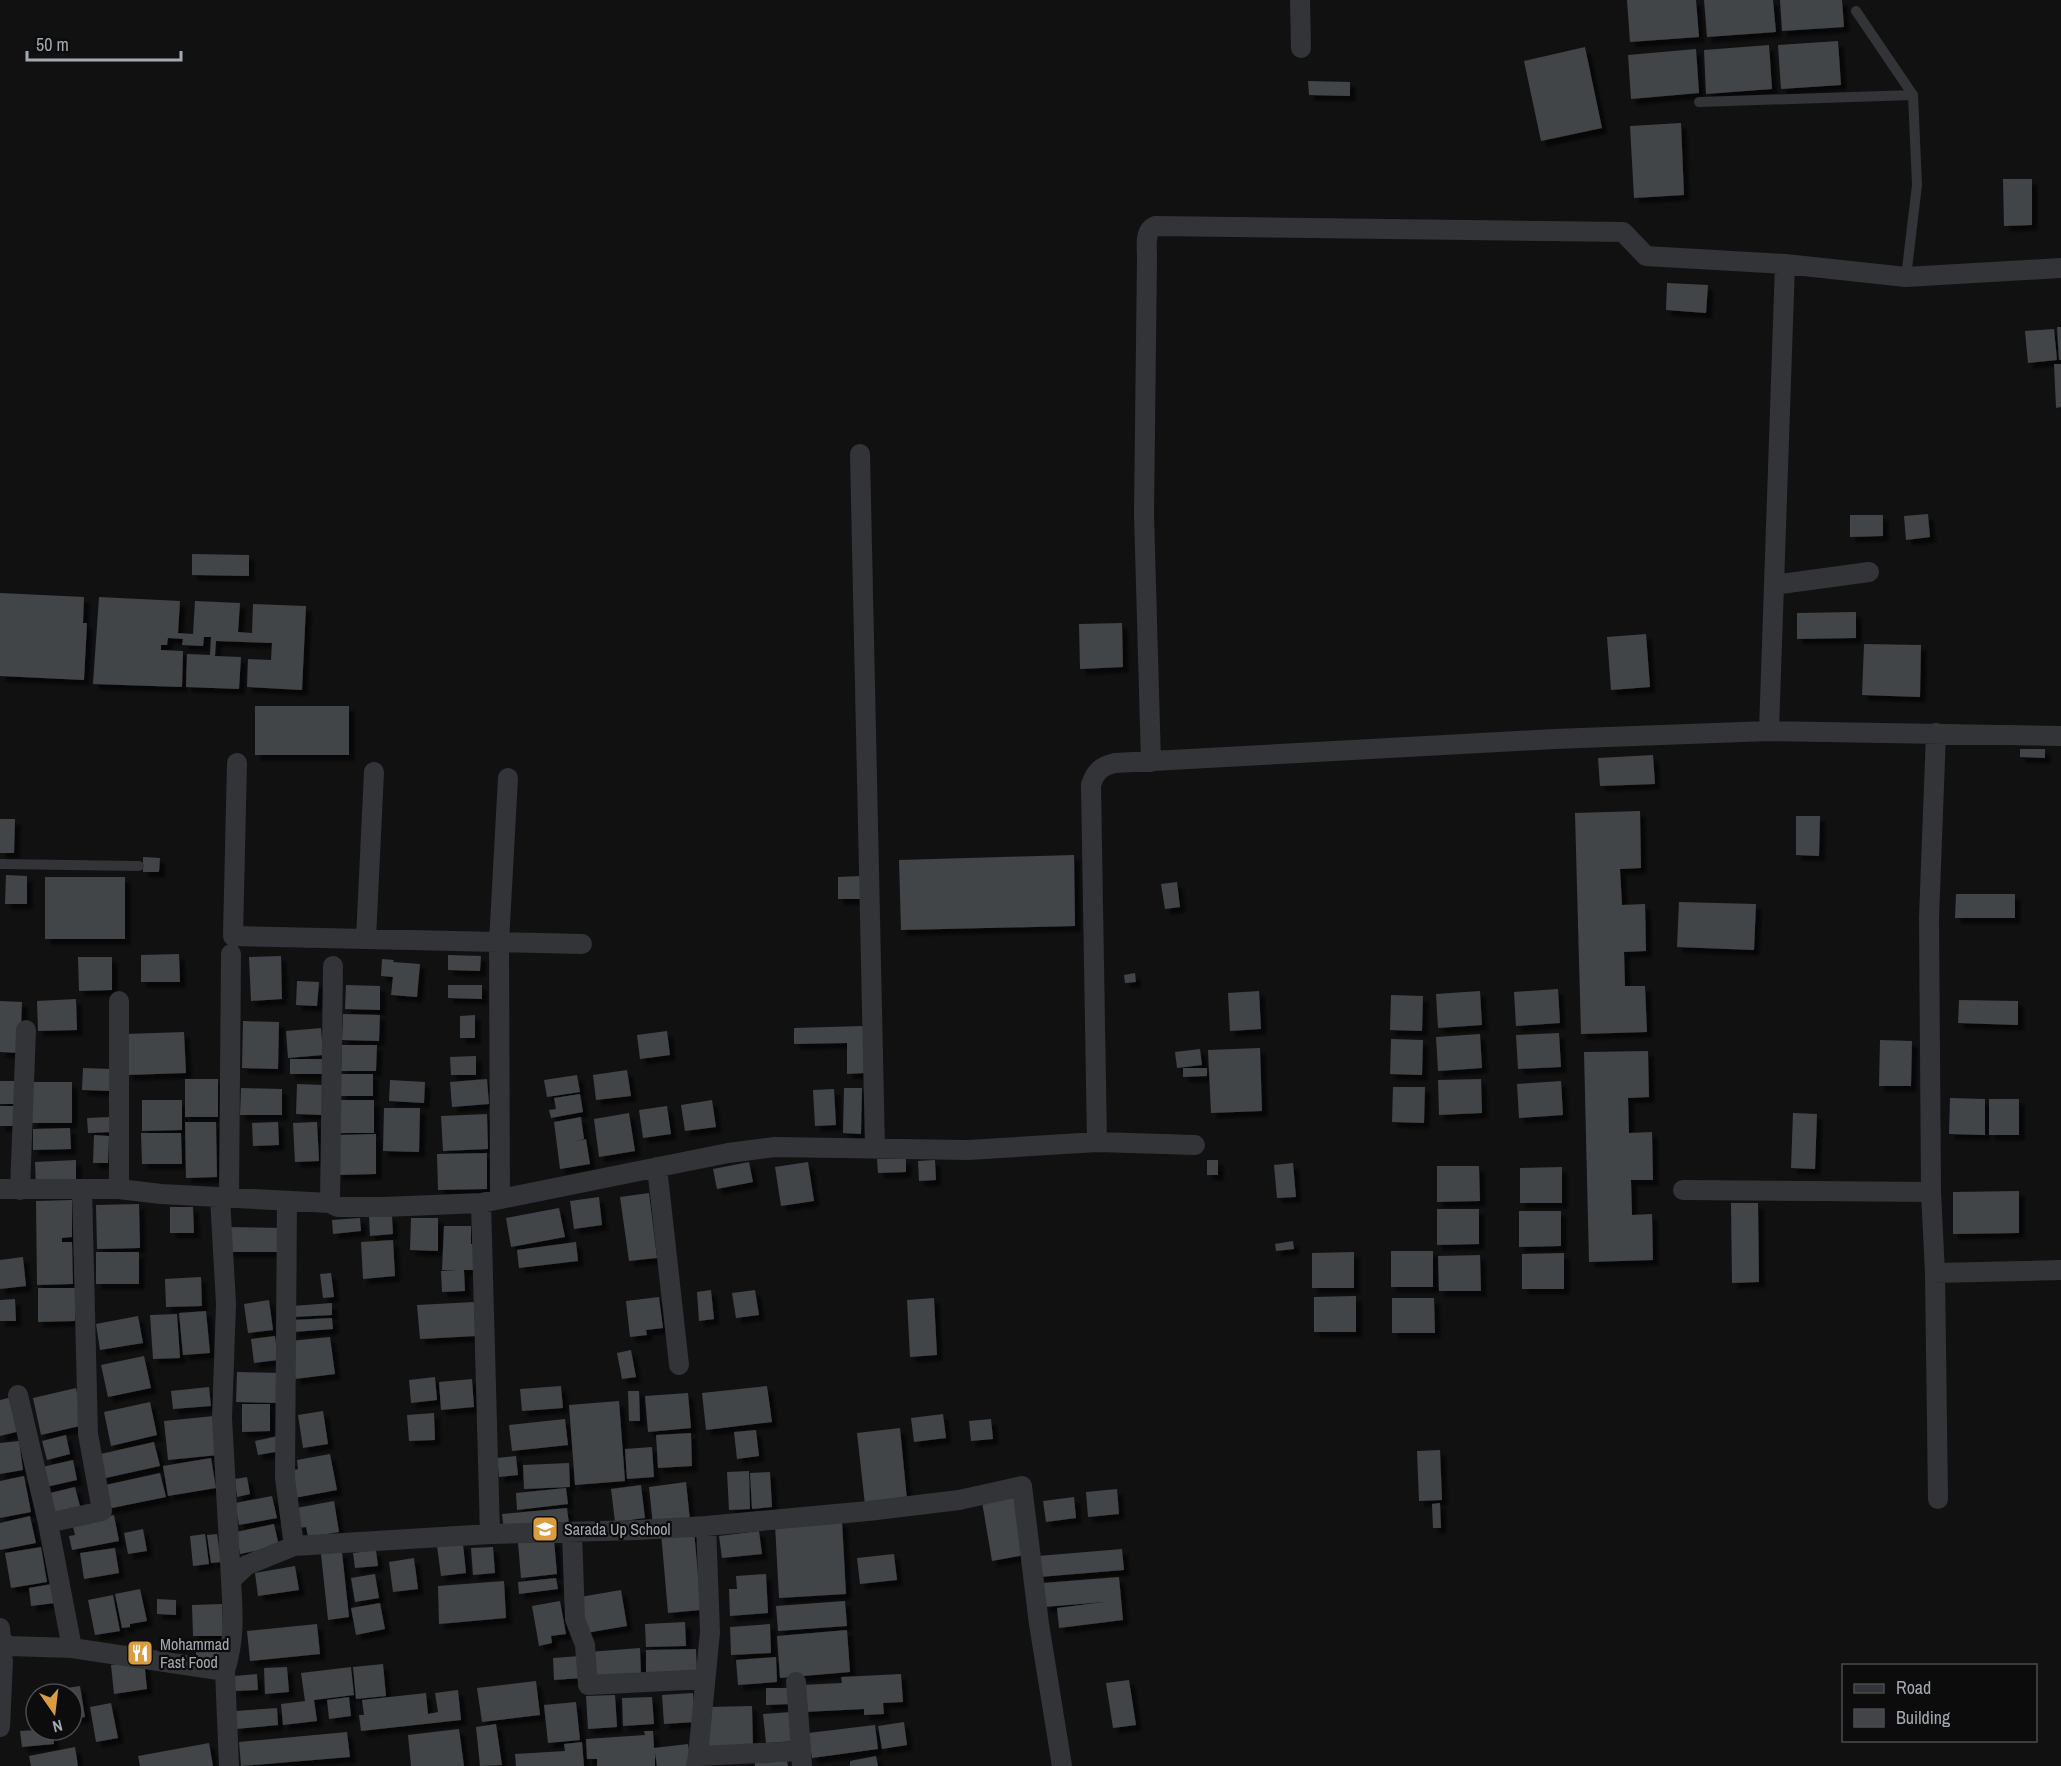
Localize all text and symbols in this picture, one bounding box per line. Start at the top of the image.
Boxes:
scale bar [27,24,182,62]
text: 50 m [36,32,69,57]
school or university icon: Sarada Up School [530,1514,560,1544]
place label: Sarada Up School [564,1518,671,1540]
place label: Mohammad Fast Food [160,1633,229,1673]
restaurant icon: Mohammad Fast Food [125,1638,155,1668]
legend [1842,1664,2037,1742]
text: Road [1896,1675,1931,1700]
north arrow [24,1682,84,1742]
text: Building [1896,1705,1951,1730]
text: N [50,1715,65,1738]

